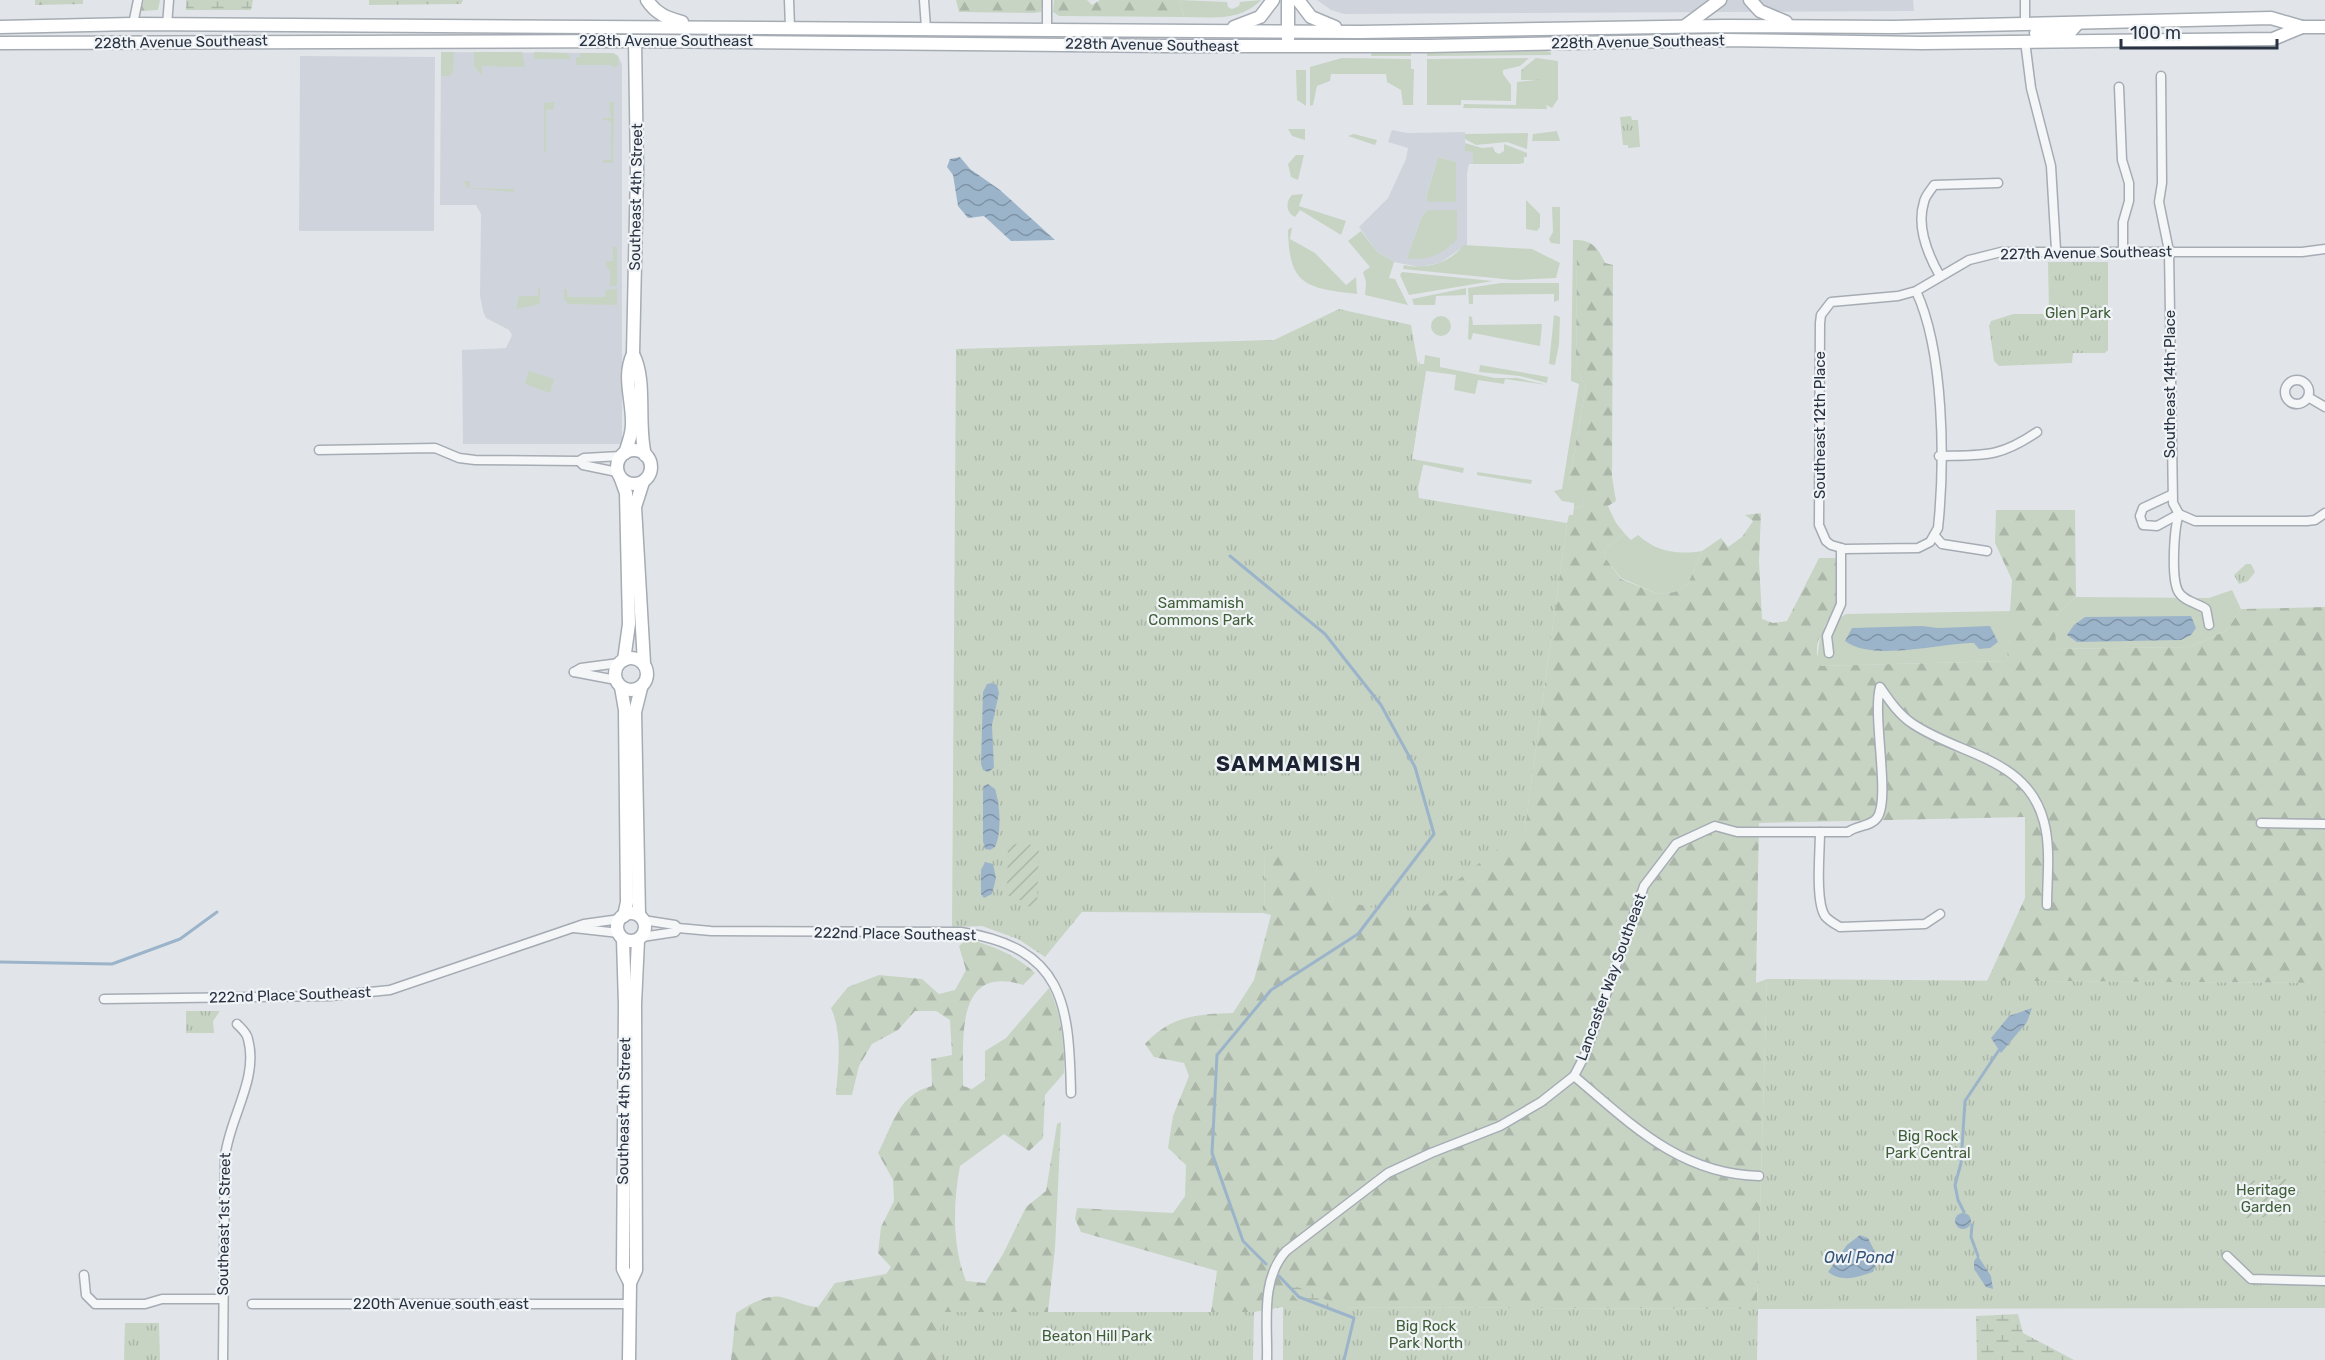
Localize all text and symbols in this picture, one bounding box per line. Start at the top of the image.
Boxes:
scale bar [2121,12,2277,50]
text: 100 m [2130,22,2181,44]
street label: 228th Avenue Southeast [94,31,268,53]
street label: 228th Avenue Southeast [1551,31,1725,53]
street label: 228th Avenue Southeast [579,32,753,50]
street label: 228th Avenue Southeast [1065,34,1239,56]
street label: Southeast 4th Street [626,123,646,271]
street label: 227th Avenue Southeast [2000,242,2172,263]
park label: Glen Park [2045,304,2111,322]
street label: Southeast 14th Place [2161,310,2179,458]
street label: Southeast 12th Place [1811,351,1829,499]
park label: Sammamish Commons Park [1148,594,1254,629]
district label: SAMMAMISH [1216,751,1362,776]
street label: Lancaster Way Southeast [1572,891,1650,1063]
street label: 222nd Place Southeast [814,924,976,944]
street label: 222nd Place Southeast [209,983,371,1007]
street label: Southeast 4th Street [614,1037,634,1185]
park label: Big Rock Park Central [1885,1127,1971,1162]
street label: Southeast 1st Street [214,1152,234,1296]
park label: Heritage Garden [2236,1181,2296,1216]
water label: Owl Pond [1824,1248,1895,1267]
street label: 220th Avenue south east [353,1295,529,1313]
park label: Big Rock Park North [1389,1317,1463,1352]
park label: Beaton Hill Park [1042,1327,1152,1345]

